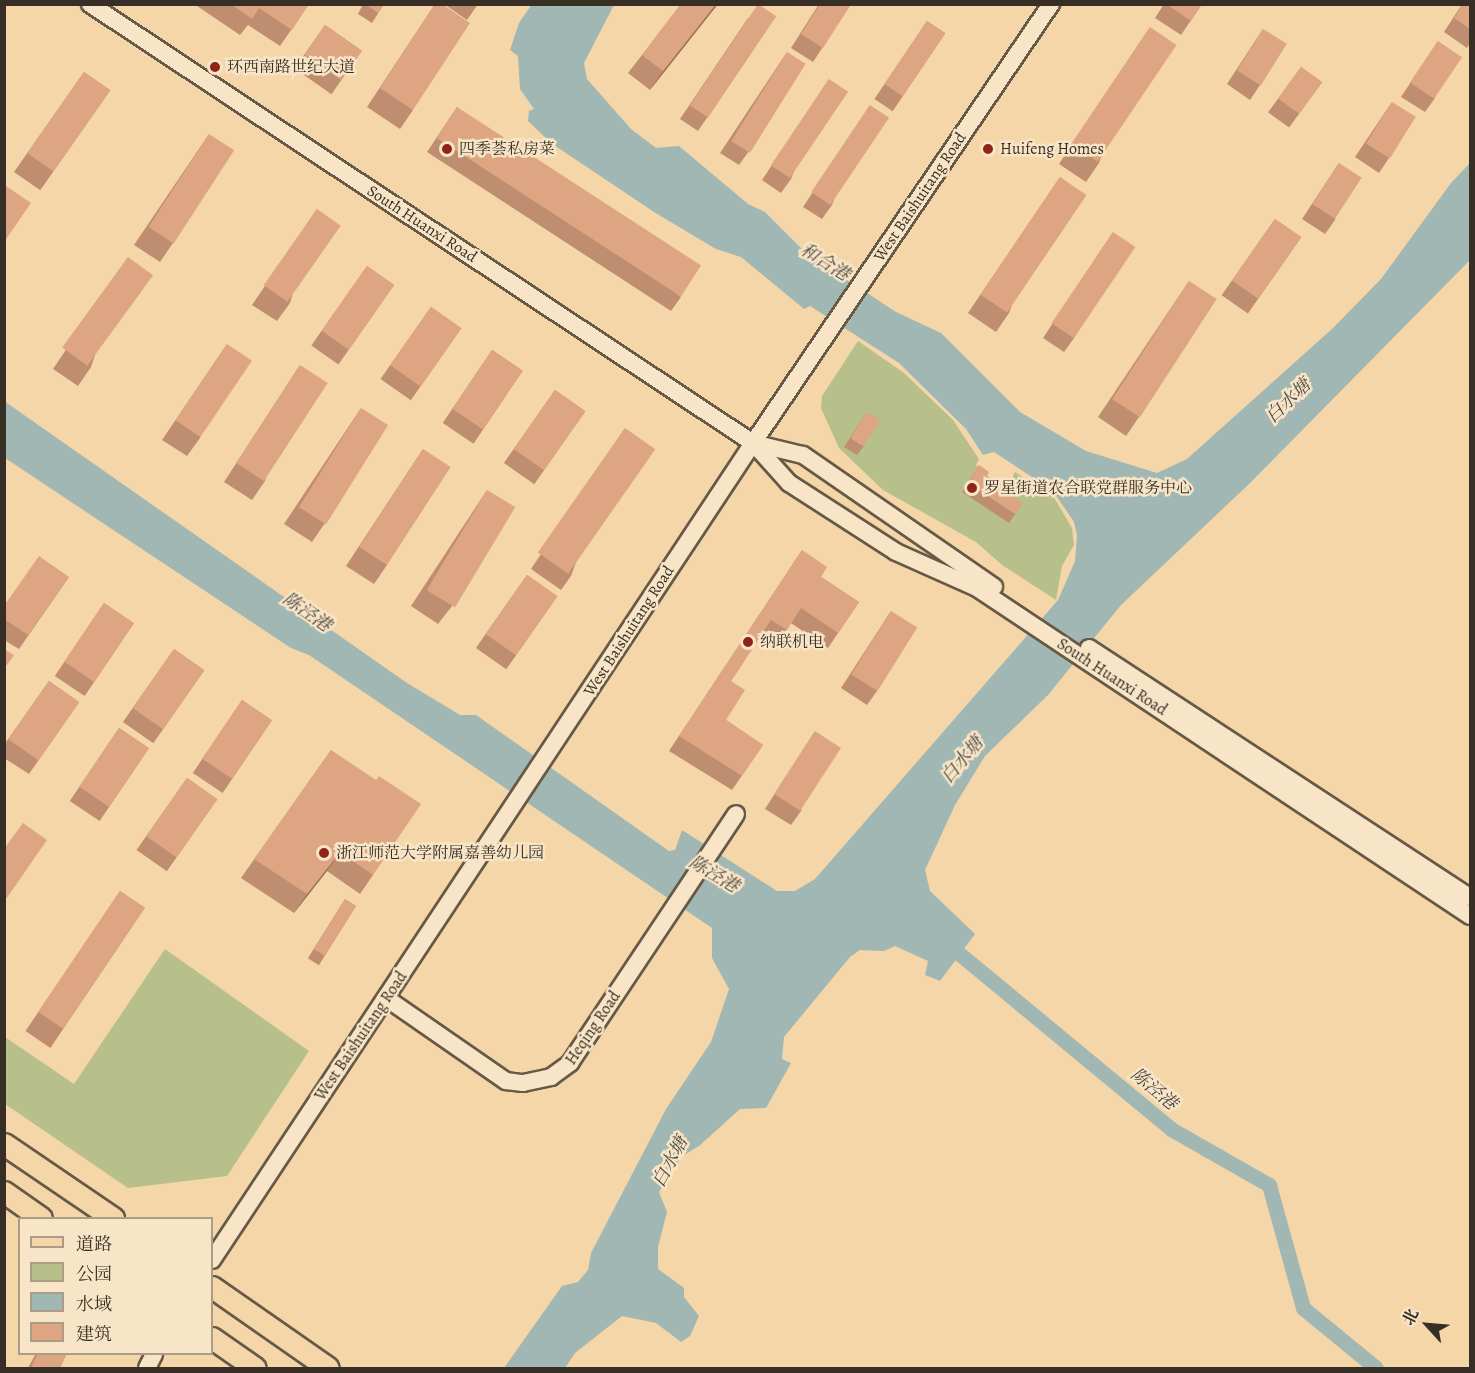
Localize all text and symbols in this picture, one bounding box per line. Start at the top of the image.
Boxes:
place label: 环西南路世纪大道 [227,57,355,77]
marker: 环西南路世纪大道 [208,60,222,74]
street label: West Baishuitang Road [870,129,970,265]
place label: 四季荟私房菜 [459,139,555,159]
place label: Huifeng Homes [1000,139,1104,159]
marker: 四季荟私房菜 [440,142,454,156]
marker: Huifeng Homes [981,142,995,156]
street label: South Huanxi Road [363,181,481,267]
water label: 和合港 [796,239,854,285]
water label: 白水塘 [1261,374,1315,428]
place label: 罗星街道农合联党群服务中心 [984,478,1192,498]
marker: 罗星街道农合联党群服务中心 [965,481,979,495]
street label: West Baishuitang Road [580,562,678,700]
water label: 陈泾港 [279,588,335,636]
place label: 纳联机电 [760,632,824,652]
street label: South Huanxi Road [1053,634,1171,720]
marker: 纳联机电 [741,635,755,649]
water label: 白水塘 [936,732,988,788]
place label: 浙江师范大学附属嘉善幼儿园 [336,843,544,863]
marker: 浙江师范大学附属嘉善幼儿园 [317,846,331,860]
water label: 陈泾港 [685,851,743,897]
street label: West Baishuitang Road [311,968,411,1104]
street label: Heqing Road [561,987,625,1069]
water label: 陈泾港 [1126,1063,1182,1115]
water label: 白水塘 [648,1133,692,1191]
legend [18,1217,213,1355]
text: 道路 [76,1232,112,1256]
text: 公园 [76,1262,112,1286]
text: 水域 [76,1292,112,1316]
north arrow [1397,1295,1457,1355]
text: 北 [1397,1305,1424,1329]
text: 建筑 [76,1322,112,1346]

